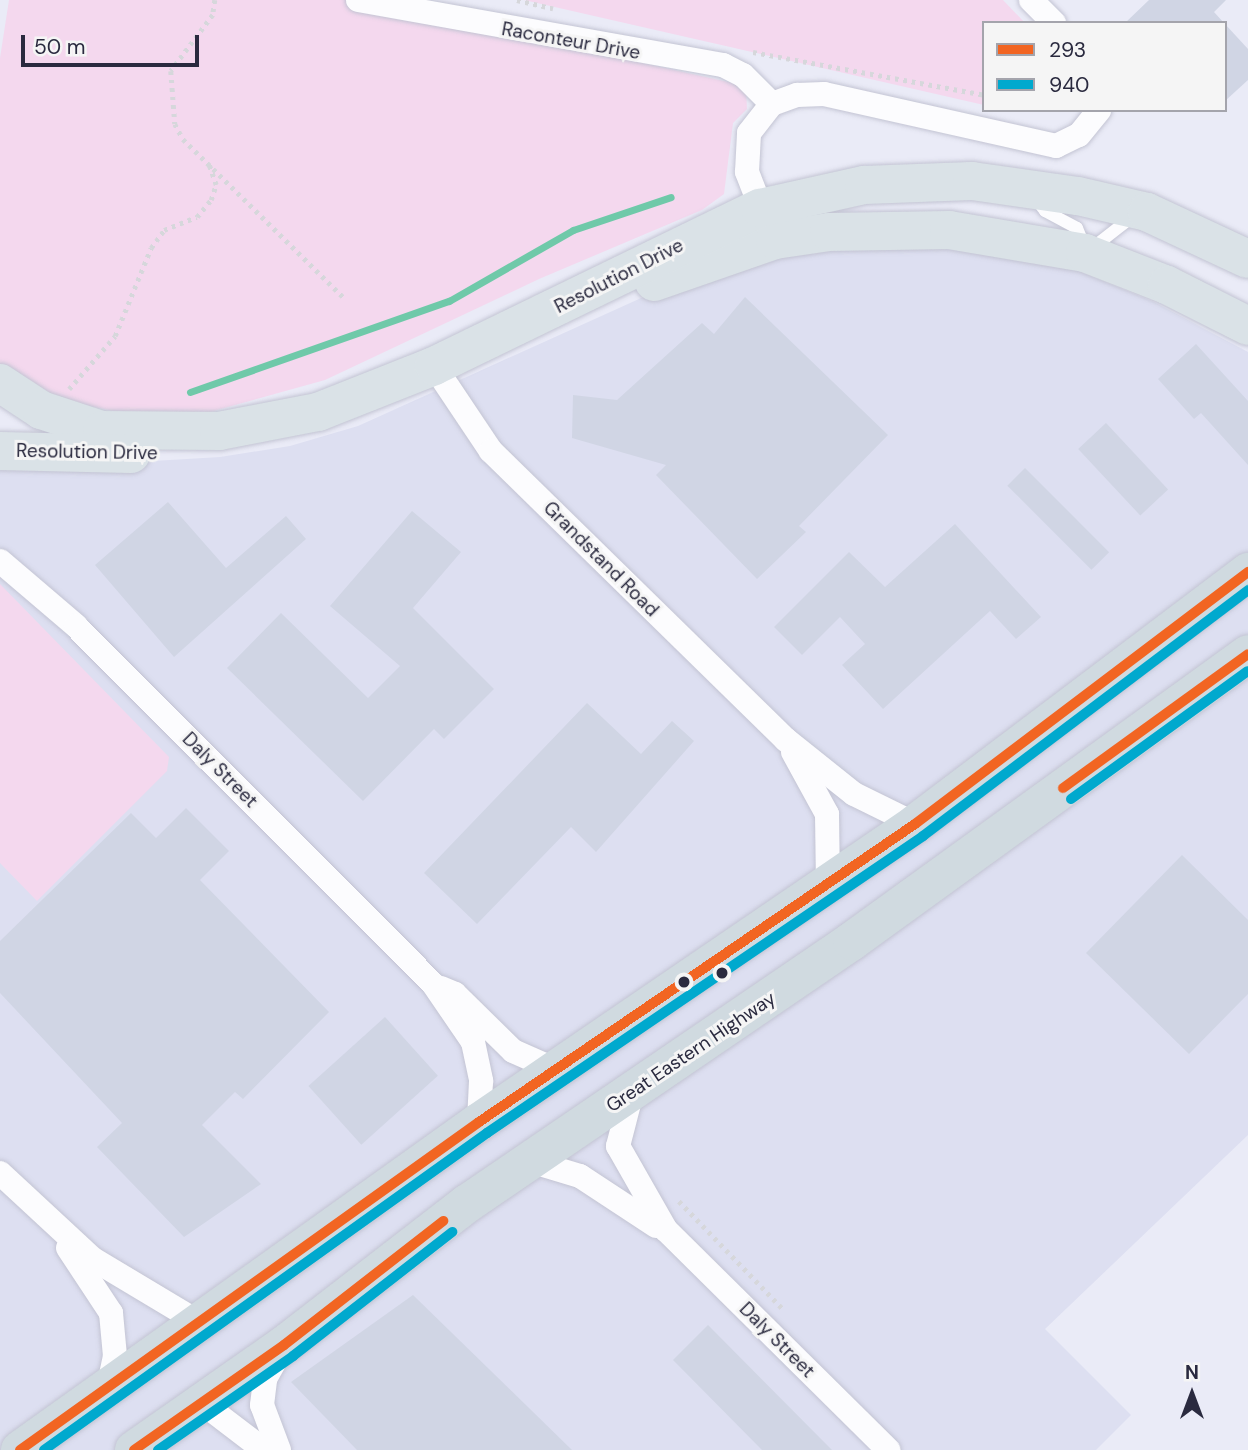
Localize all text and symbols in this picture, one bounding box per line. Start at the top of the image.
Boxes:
street label: Raconteur Drive [500,18,642,64]
scale bar [24,21,203,65]
legend [982,21,1227,112]
text: 50 m [34,33,85,61]
text: 293 [1049,36,1086,64]
text: 940 [1049,71,1089,99]
street label: Resolution Drive [551,234,687,318]
street label: Resolution Drive [16,439,158,465]
street label: Grandstand Road [539,497,663,621]
street label: Daly Street [178,728,262,812]
unlabelled marker [715,966,729,980]
unlabelled marker [677,975,691,989]
street label: Great Eastern Highway [602,987,780,1117]
street label: Daly Street [735,1298,819,1382]
north arrow [1157,1359,1227,1429]
text: N [1185,1360,1199,1385]

